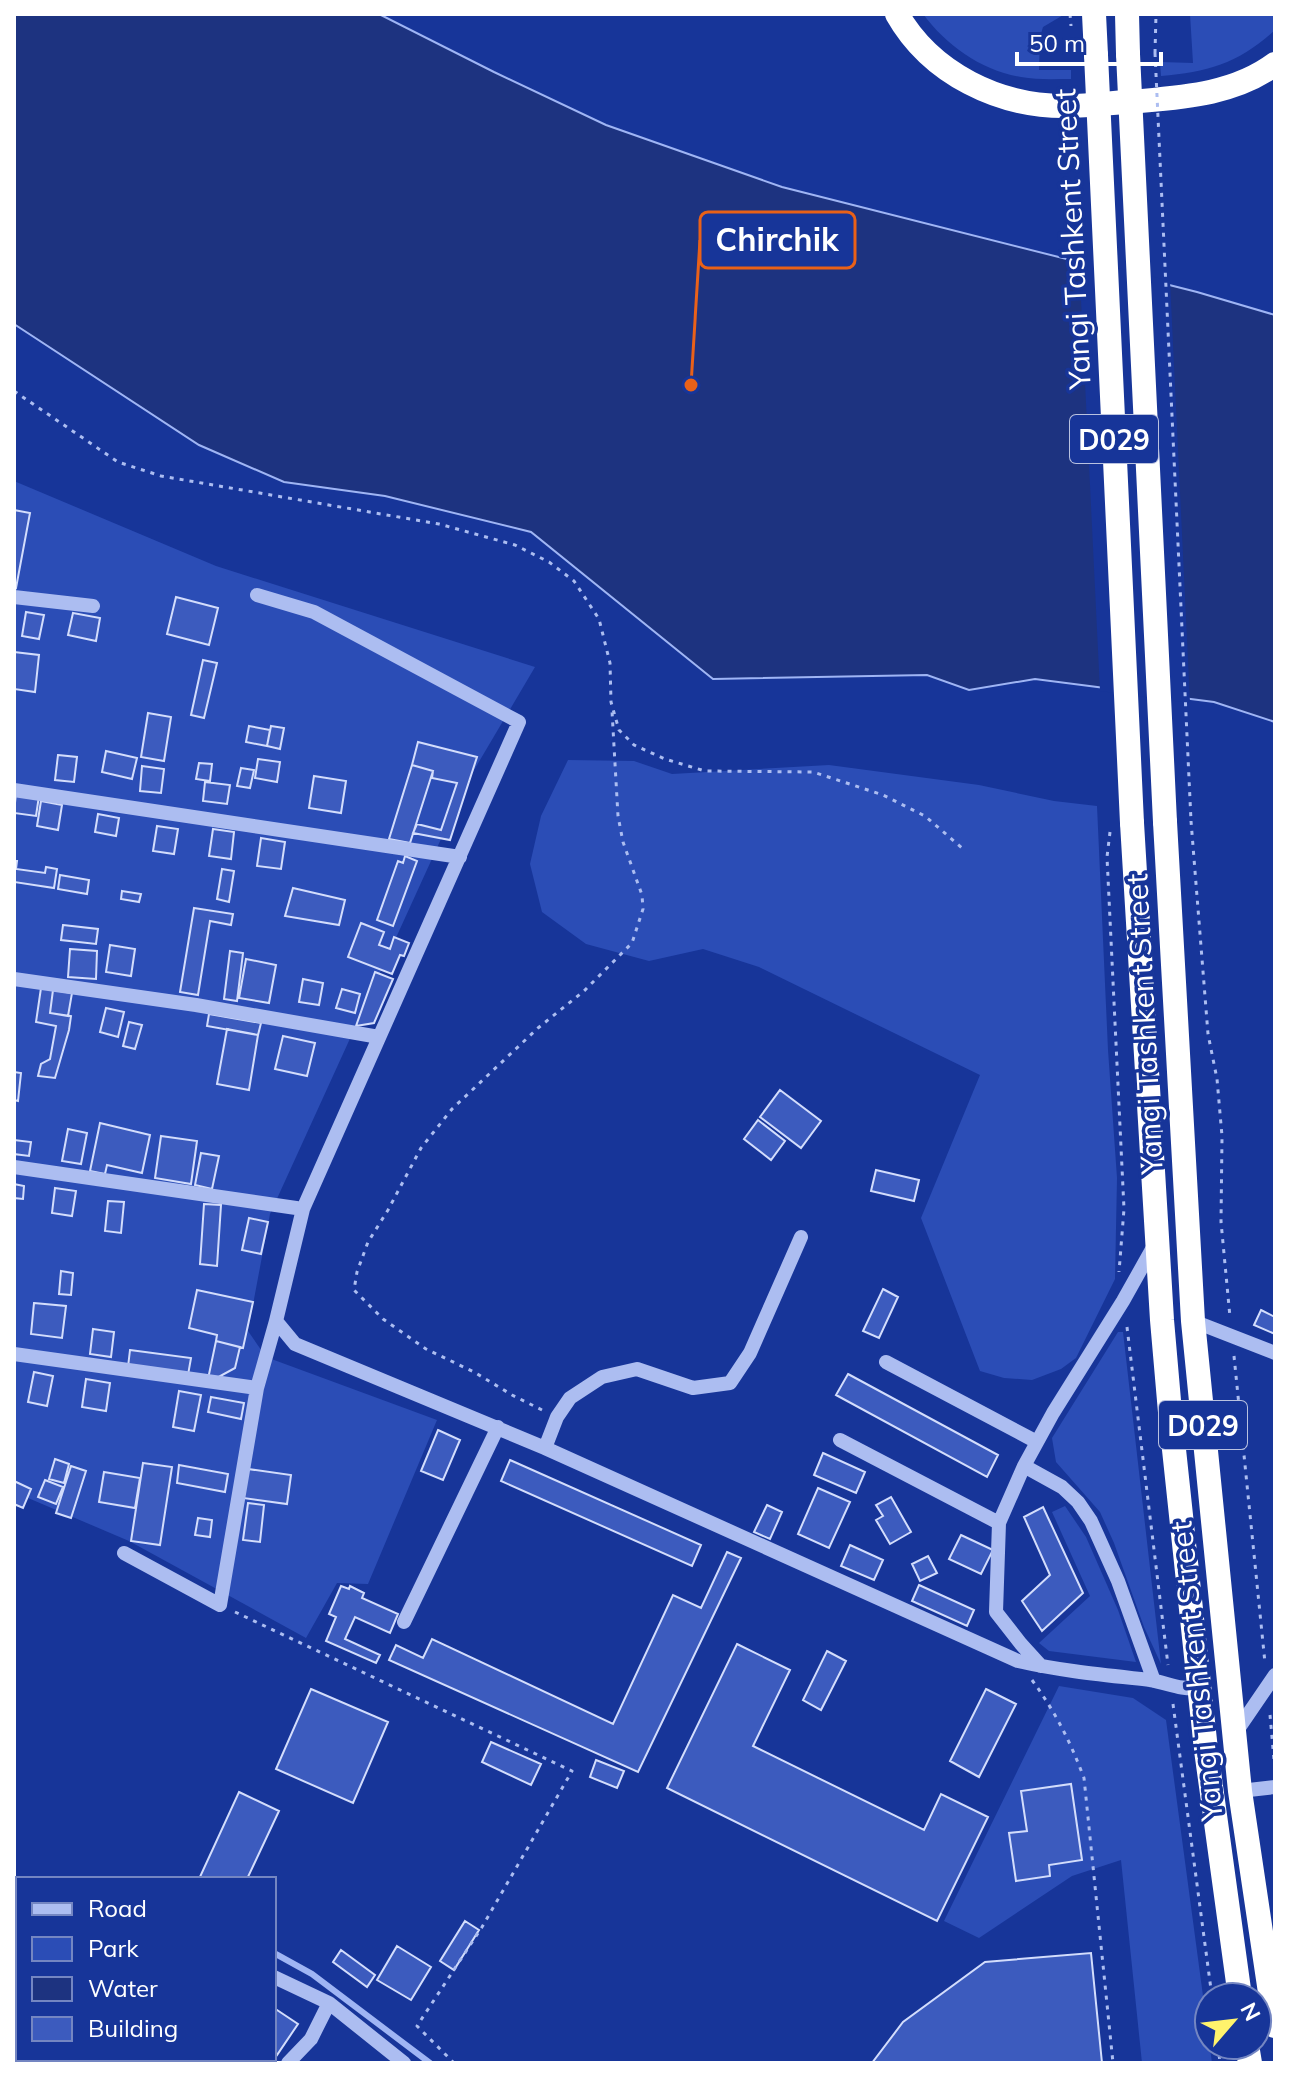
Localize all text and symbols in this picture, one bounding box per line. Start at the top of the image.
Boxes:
scale bar [1017,16,1161,66]
text: 50 m [1029,28,1085,58]
street label: Yangi Tashkent Street [1045,88,1099,391]
callout: Chirchik [700,212,855,268]
text: Chirchik [715,219,840,259]
road number: D029 [1070,415,1158,463]
street label: Yangi Tashkent Street [1117,873,1171,1176]
road number: D029 [1159,1401,1247,1449]
street label: Yangi Tashkent Street [1161,1519,1231,1824]
legend [16,1877,276,2061]
text: Road [88,1893,147,1923]
text: Park [88,1933,139,1963]
text: Water [88,1973,158,2003]
north arrow [1193,1981,1273,2061]
text: N [1234,1998,1267,2026]
text: Building [88,2013,178,2043]

